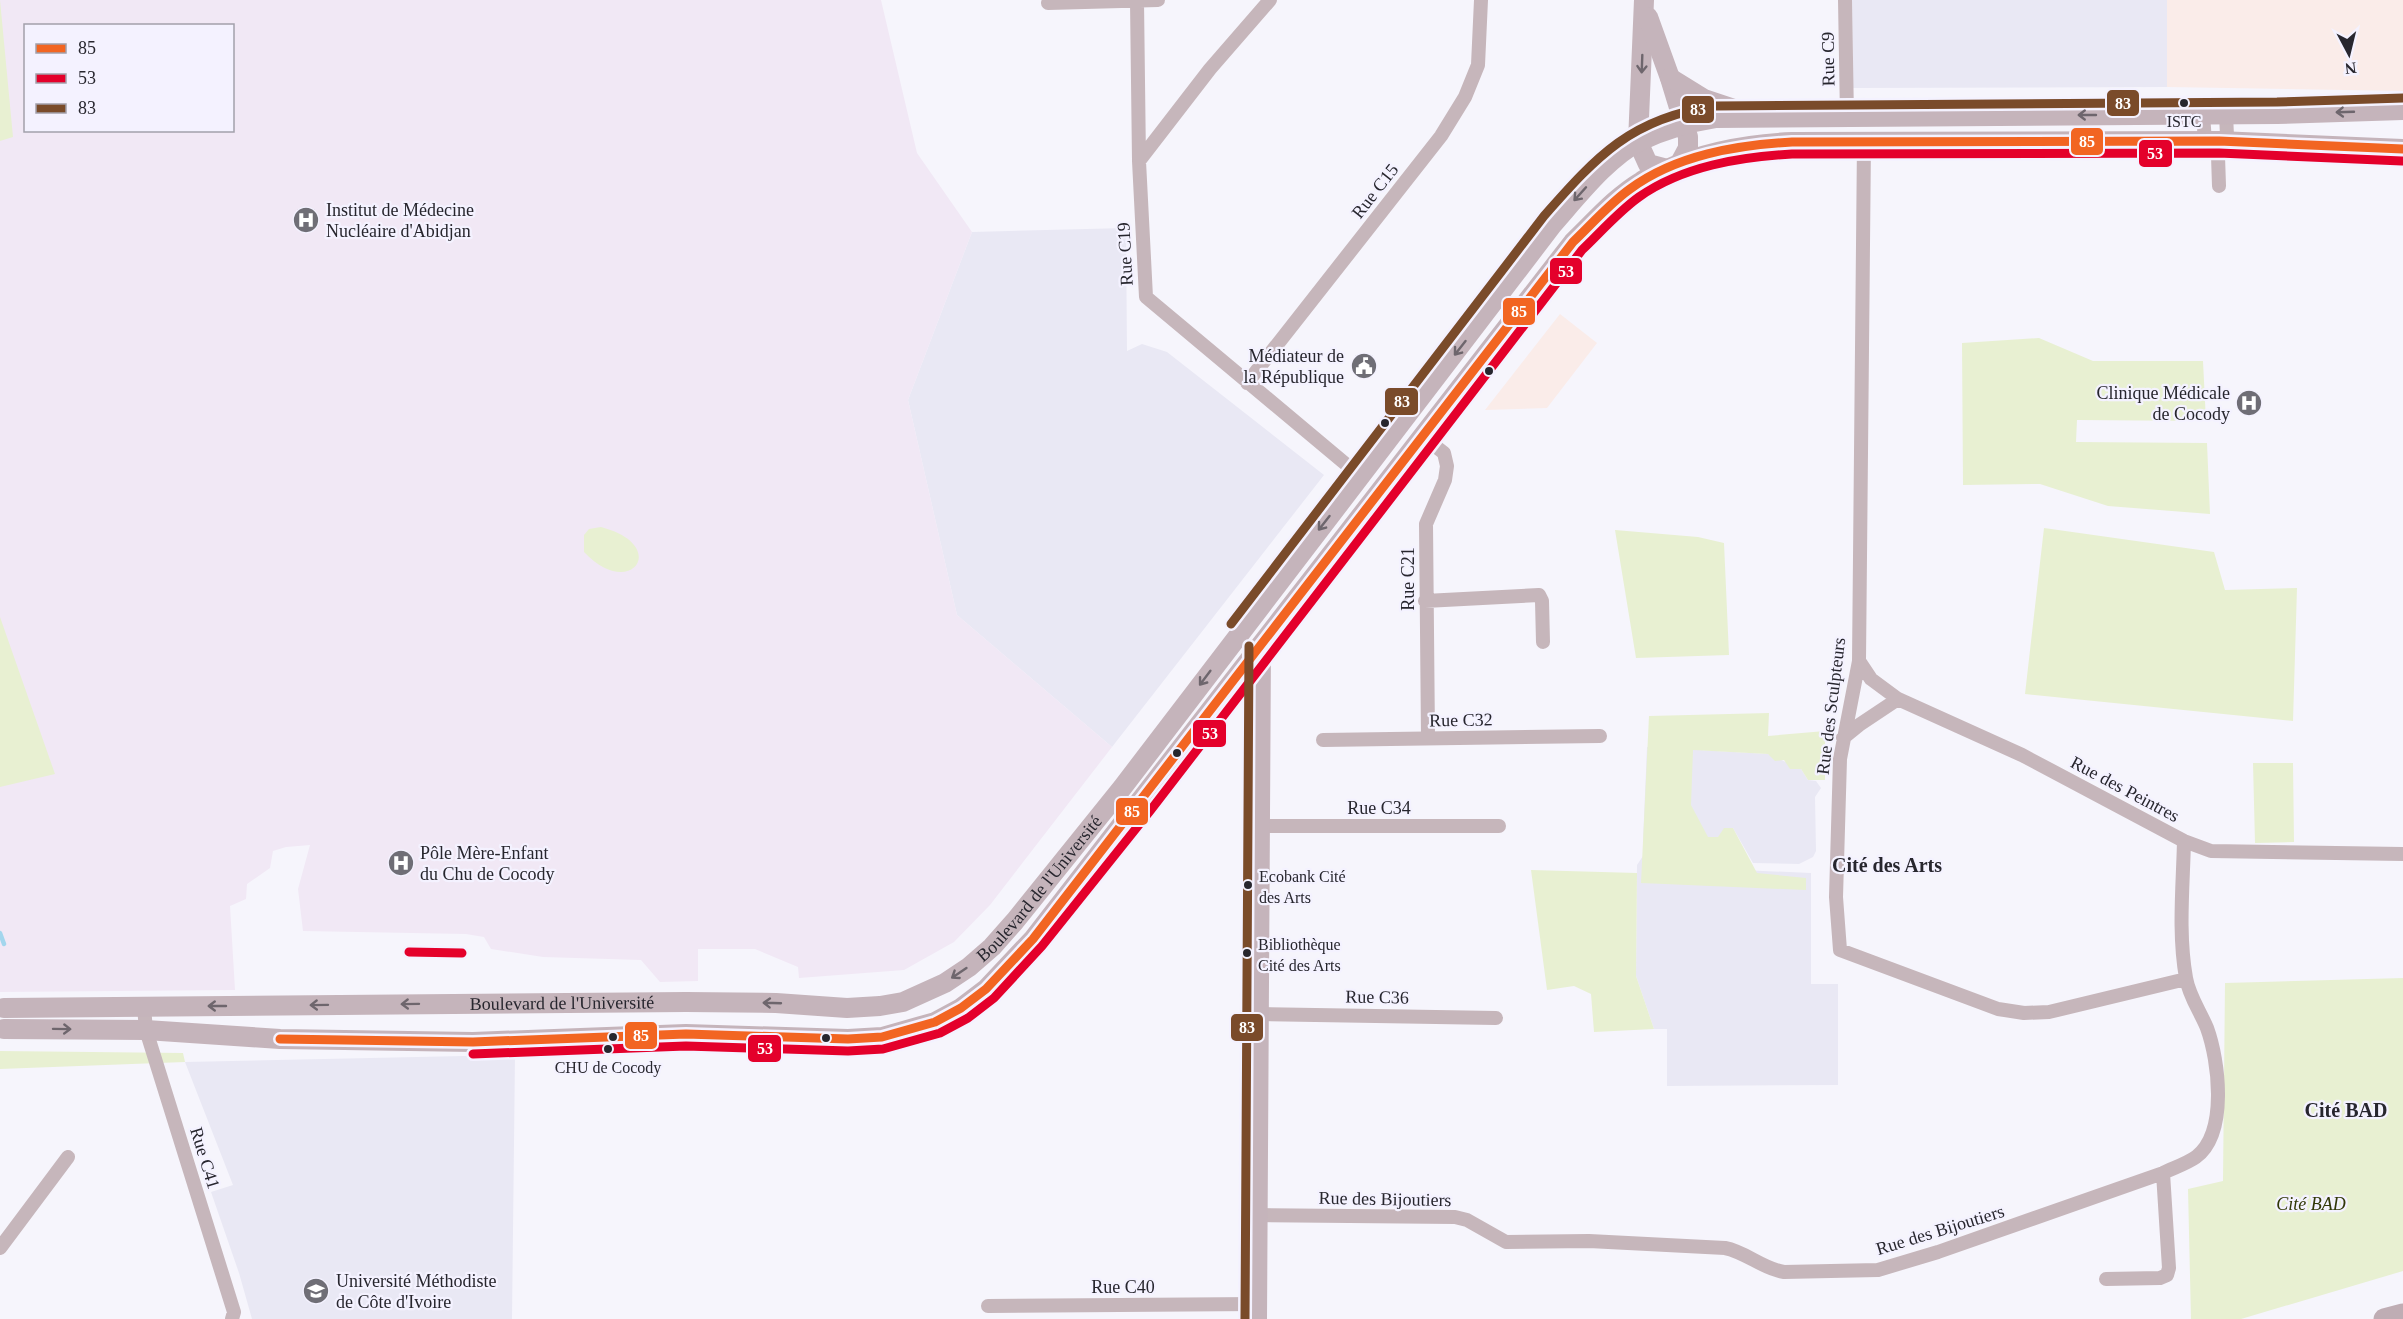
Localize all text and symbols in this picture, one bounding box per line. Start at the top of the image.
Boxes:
legend [24,24,234,132]
north arrow [2319,24,2379,84]
street label: Rue C9 [1818,32,1838,86]
text: 85 [78,38,96,58]
one-way arrow [1636,54,1647,74]
text: N [2344,59,2358,78]
text: 53 [78,68,96,88]
line badge: 83 [2106,89,2140,117]
line badge: 83 [1681,95,1715,124]
text: 83 [2115,95,2131,112]
marker: ISTC [2178,97,2190,109]
text: 83 [78,98,96,118]
text: 83 [1690,101,1706,118]
one-way arrow [2335,107,2355,118]
one-way arrow [2077,109,2097,121]
place label: ISTC [2167,113,2201,130]
line badge: 85 [2070,127,2104,156]
text: 85 [2079,133,2095,150]
line badge: 53 [2138,139,2173,168]
text: 53 [2147,145,2163,162]
street label: Rue C15 [1348,160,1402,222]
one-way arrow [1573,186,1587,201]
place label: Institut de Médecine Nucléaire d'Abidjan [326,200,474,241]
hospital icon: Institut de Médecine Nucléaire d'Abidjan [291,205,321,235]
street label: Rue C19 [1113,222,1137,286]
line badge: 53 [1549,257,1583,285]
text: 53 [1558,263,1574,280]
line badge: 85 [1502,297,1536,326]
text: 85 [1511,303,1527,320]
one-way arrow [1453,340,1466,356]
place label: Médiateur de la République [1244,346,1344,387]
public building icon: Médiateur de la République [1349,351,1379,381]
unlabelled marker [1483,365,1495,377]
place label: Clinique Médicale de Cocody [2097,383,2230,424]
line badge: 83 [1384,387,1419,416]
hospital icon: Clinique Médicale de Cocody [2234,388,2264,418]
text: 83 [1394,393,1410,410]
unlabelled marker [1379,417,1391,429]
one-way arrow [1317,514,1330,530]
street label: Rue C21 [1398,547,1418,611]
street label: Rue des Sculpteurs [1813,636,1849,776]
one-way arrow [1199,669,1212,685]
street label: Rue C32 [1429,709,1493,731]
line badge: 53 [1192,719,1227,748]
text: 53 [1202,725,1218,742]
unlabelled marker [1171,747,1183,759]
street label: Rue des Peintres [2067,752,2183,826]
line badge: 85 [1115,797,1149,826]
street label: Rue C34 [1347,798,1411,818]
text: 85 [1124,803,1140,820]
street label: Boulevard de l'Université [972,812,1106,966]
place label: Pôle Mère-Enfant du Chu de Cocody [420,843,555,884]
hospital icon: Pôle Mère-Enfant du Chu de Cocody [386,848,416,878]
district label: Cité des Arts [1832,854,1942,876]
place label: Ecobank Cité des Arts [1259,868,1346,906]
marker: Ecobank Cité des Arts [1242,879,1254,891]
place label: Bibliothèque Cité des Arts [1258,936,1341,974]
marker: Bibliothèque Cité des Arts [1241,947,1253,959]
one-way arrow [952,967,968,979]
street label: Rue C36 [1345,986,1409,1008]
street label: Boulevard de l'Université [470,992,654,1014]
one-way arrow [401,998,421,1009]
one-way arrow [762,998,782,1009]
one-way arrow [208,1000,228,1012]
one-way arrow [309,1000,329,1011]
line badge: 83 [1230,1013,1264,1042]
text: 83 [1239,1019,1255,1036]
line badge: 85 [624,1021,658,1050]
one-way arrow [52,1024,72,1035]
text: 85 [633,1027,649,1044]
unlabelled marker [607,1031,619,1043]
unlabelled marker [820,1032,832,1044]
line badge: 53 [747,1034,782,1063]
text: 53 [757,1040,773,1057]
marker: CHU de Cocody [602,1043,614,1055]
place label: CHU de Cocody [555,1059,661,1077]
district label: Cité BAD [2305,1099,2387,1121]
street label: Rue C41 [186,1125,224,1191]
street label: Rue des Bijoutiers [1318,1188,1452,1210]
park label: Cité BAD [2276,1194,2346,1214]
street label: Rue des Bijoutiers [1873,1201,2007,1259]
place label: Université Méthodiste de Côte d'Ivoire [336,1271,496,1312]
school or university icon: Université Méthodiste de Côte d'Ivoire [301,1276,331,1306]
street label: Rue C40 [1091,1277,1155,1297]

